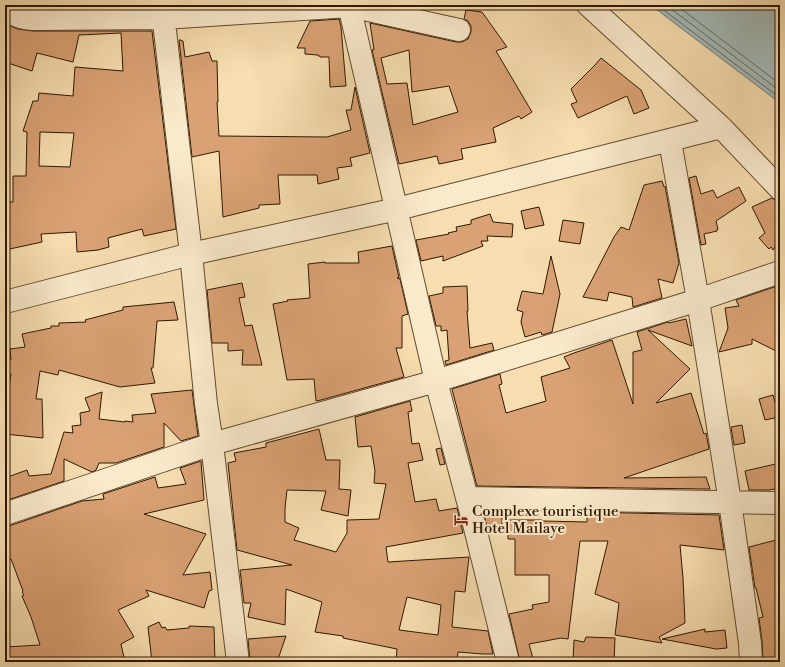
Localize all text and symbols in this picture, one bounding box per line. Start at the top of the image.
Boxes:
place label: Complexe touristique Hotel Mailaye [472,502,619,538]
hotel icon: Complexe touristique Hotel Mailaye [453,512,469,528]

